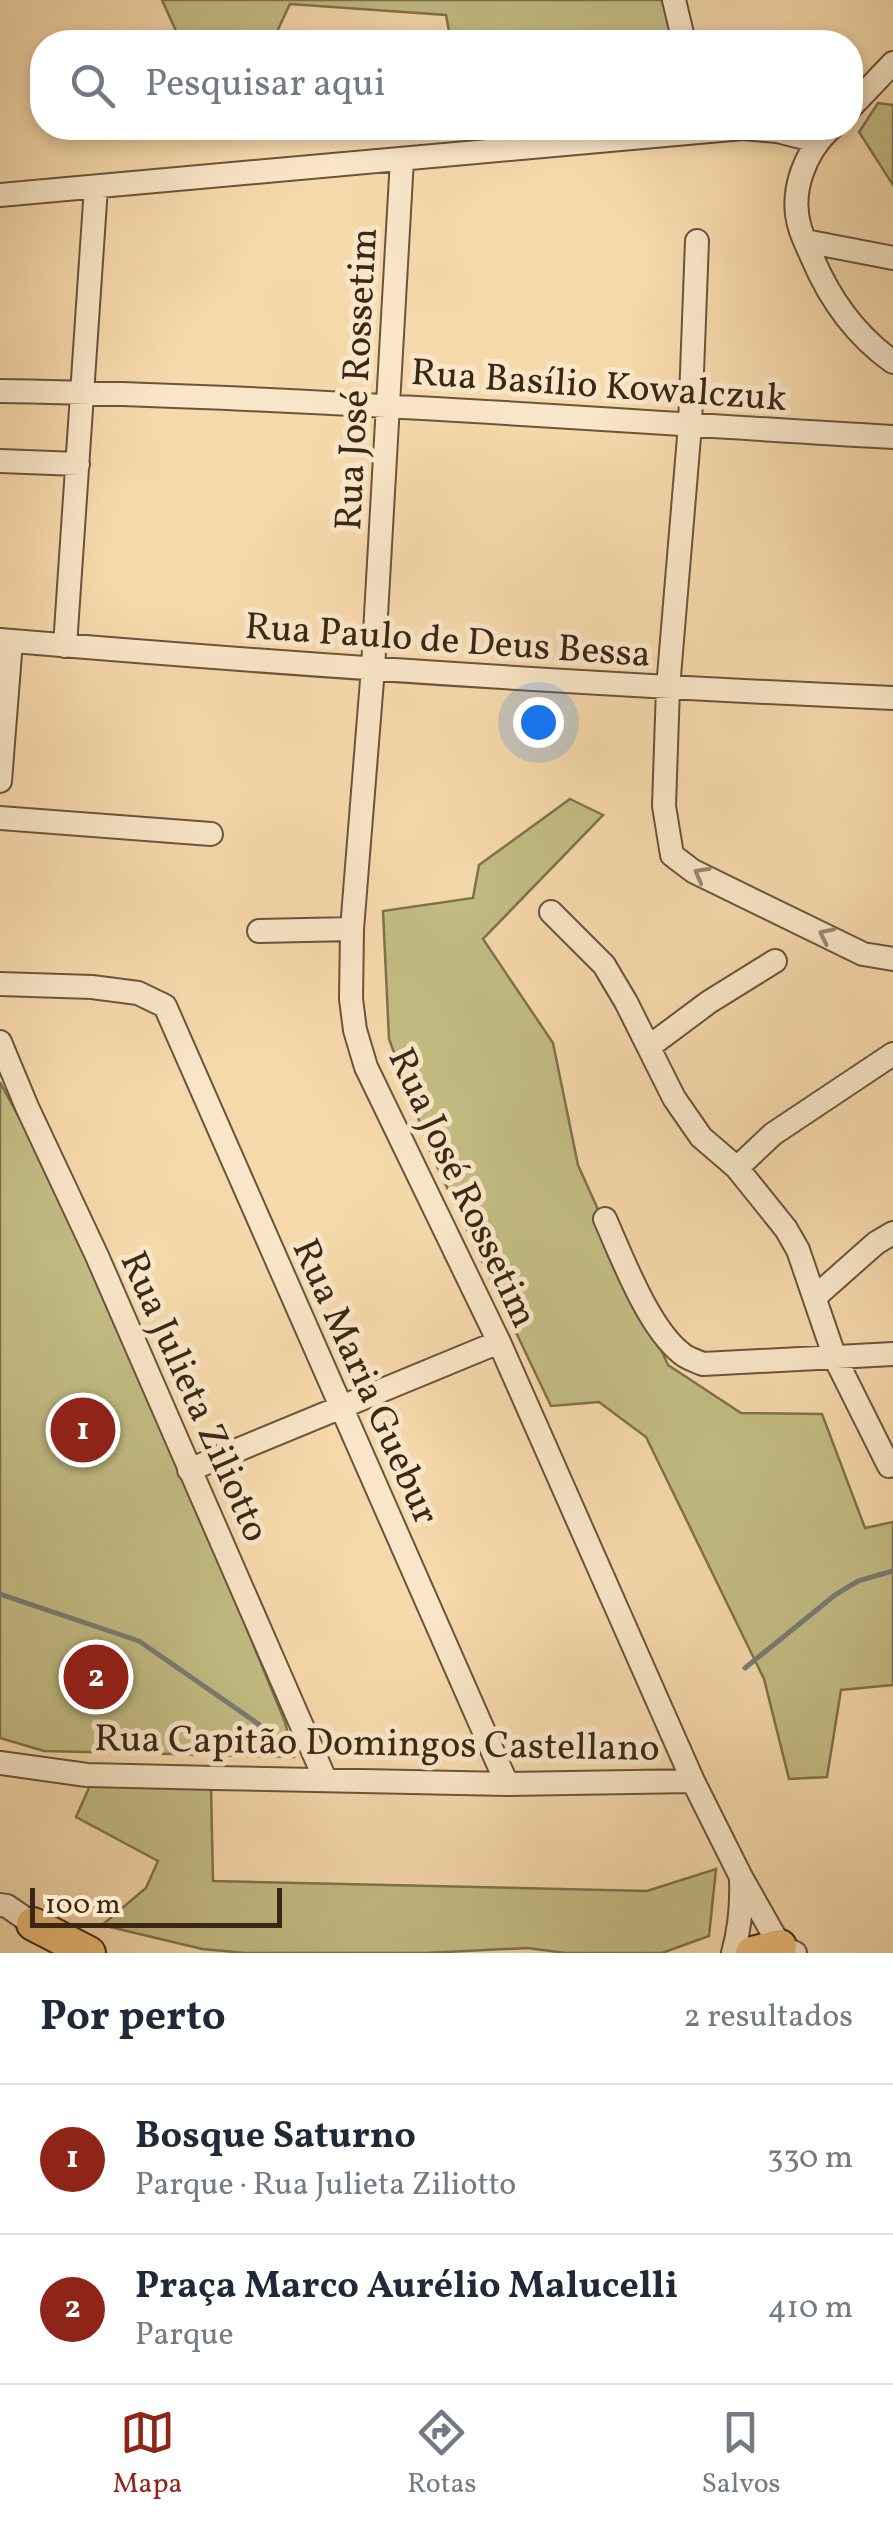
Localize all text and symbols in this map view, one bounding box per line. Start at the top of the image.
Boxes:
search box [30,30,863,140]
icon: search [65,58,120,113]
text: Pesquisar aqui [145,59,385,112]
street label: Rua José Rossetim [324,227,393,532]
street label: Rua Basílio Kowalczuk [409,348,789,427]
street label: Rua Paulo de Deus Bessa [243,602,653,683]
your location [513,697,564,748]
one-way arrow [694,867,712,886]
one-way arrow [818,928,836,948]
street label: Rua José Rossetim [373,1040,549,1337]
street label: Rua Maria Guebur [277,1231,451,1534]
street label: Rua Julieta Ziliotto [105,1244,281,1551]
pin: 1 [51,1392,116,1468]
pin: 2 [64,1640,128,1714]
street label: Rua Capitão Domingos Castellano [94,1714,660,1777]
scale bar [30,1883,282,1928]
text: 100 m [45,1886,120,1925]
text: Por perto [40,1989,226,2048]
text: 2 resultados [684,1996,853,2040]
text: Bosque Saturno [135,2111,416,2164]
text: 1 [66,2137,79,2181]
text: 330 m [767,2137,853,2181]
text: Parque · Rua Julieta Ziliotto [135,2164,516,2208]
text: Praça Marco Aurélio Malucelli [135,2261,678,2314]
text: 2 [64,2287,81,2331]
text: 410 m [768,2287,853,2331]
text: Parque [135,2314,234,2358]
tab: Mapa [112,2405,182,2504]
tab: Rotas [407,2405,477,2504]
tab: Salvos [701,2405,781,2504]

